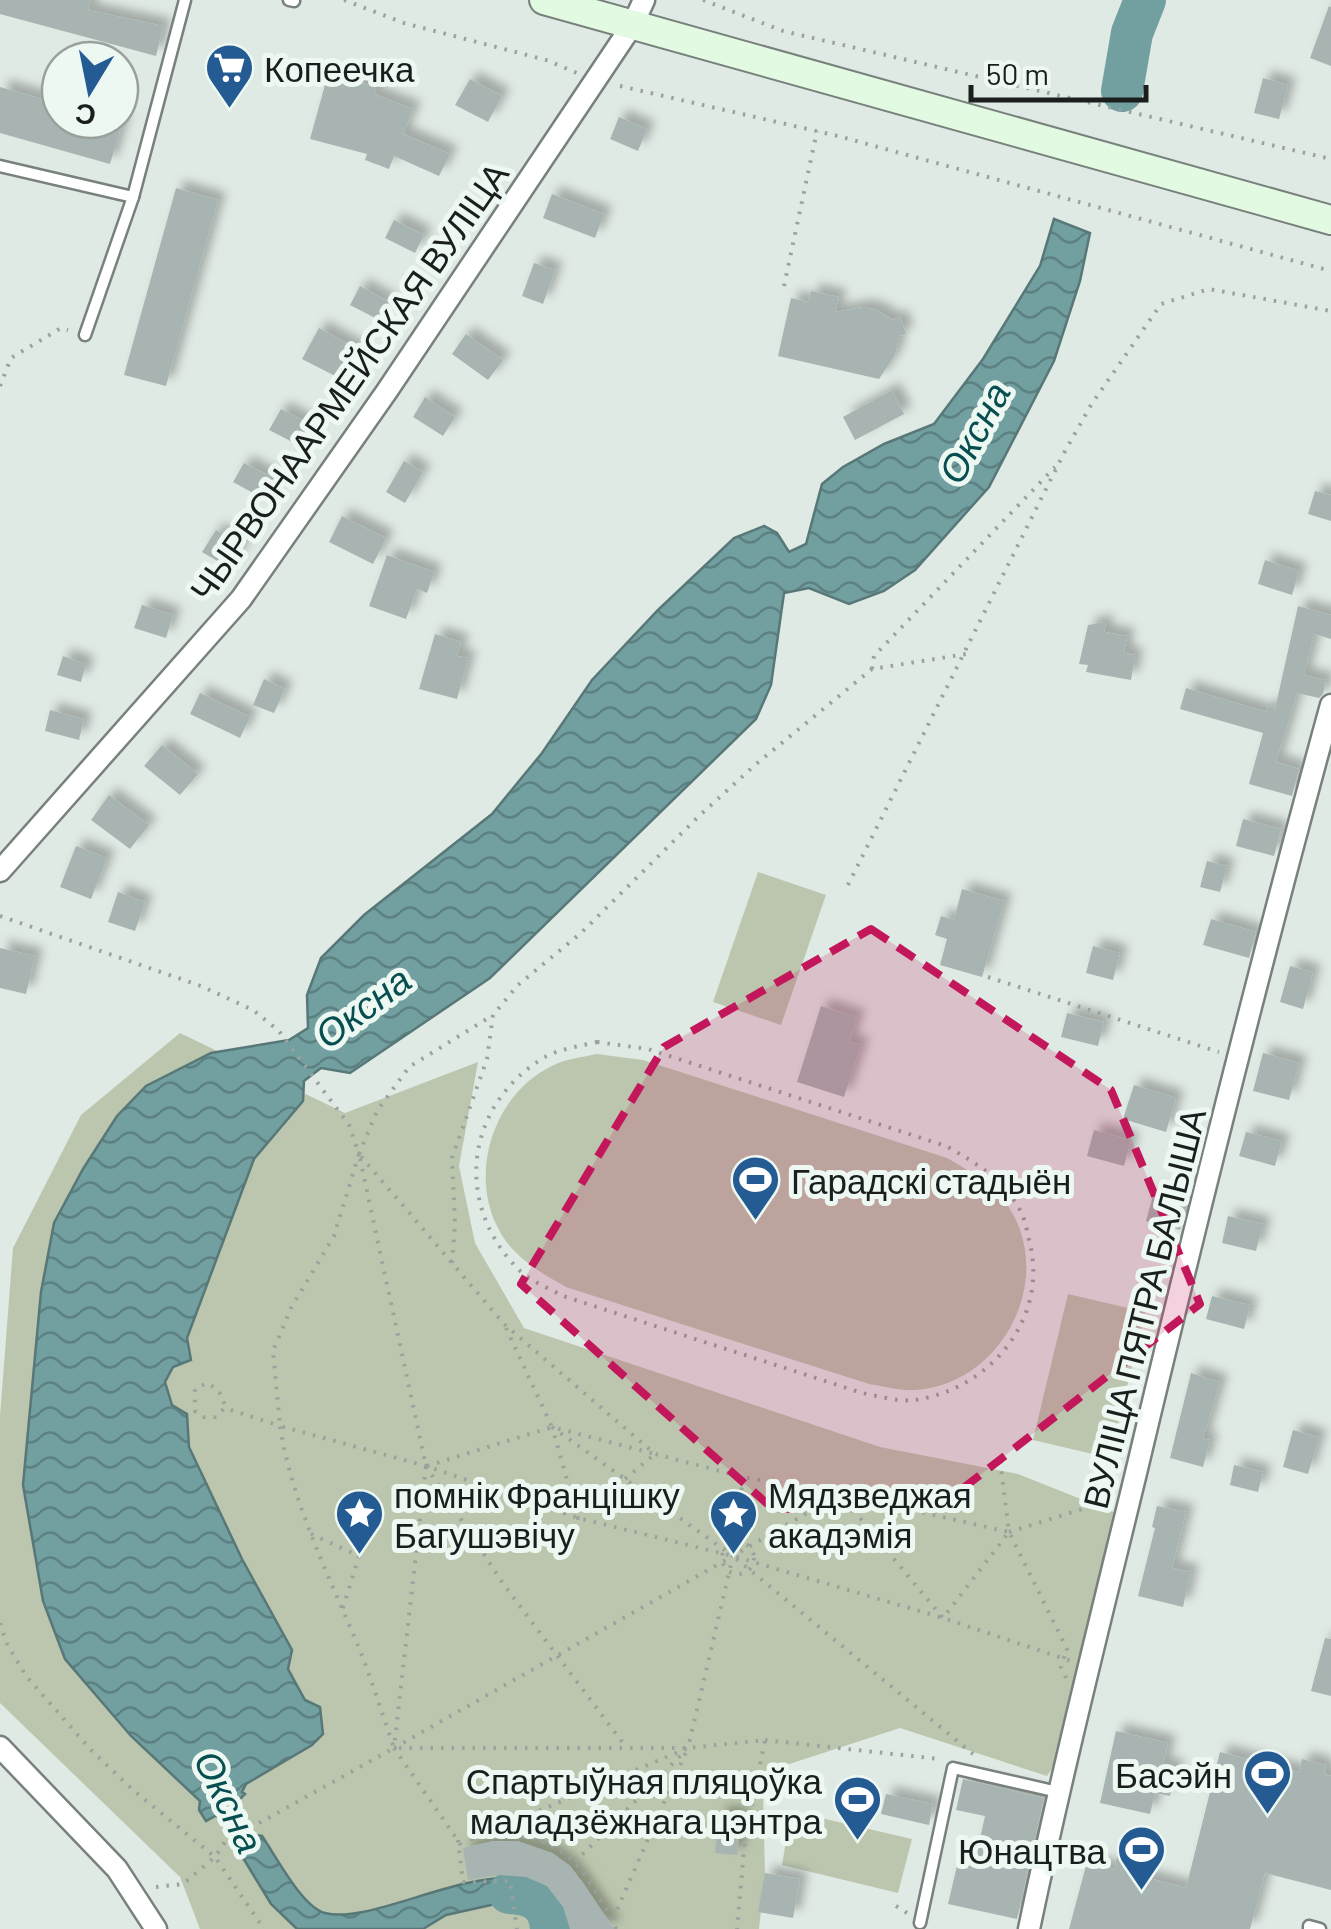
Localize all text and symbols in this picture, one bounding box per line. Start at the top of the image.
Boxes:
north arrow [40,40,140,140]
scale bar [971,40,1146,102]
supermarket icon: Копеечка [203,42,255,110]
place label: Копеечка [264,47,415,89]
text: 50 m [986,55,1049,91]
text: С [73,97,98,134]
street label: ЧЫРВОНААРМЕЙСКАЯ ВУЛІЦА [180,153,516,609]
water label: Оксна [927,373,1019,491]
water label: Оксна [305,955,419,1057]
street label: ВУЛІЦА ПЯТРА БАЛЫША [1073,1103,1213,1512]
sports icon: Гарадскі стадыён [730,1154,782,1222]
place label: Гарадскі стадыён [791,1159,1071,1201]
place label: помнік Францішку Багушэвічу [394,1473,680,1555]
place label: Мядзведжая акадэмія [768,1473,972,1555]
place icon: помнік Францішку Багушэвічу [333,1488,385,1556]
place icon: Мядзведжая акадэмія [707,1488,759,1556]
water label: Оксна [186,1742,274,1860]
sports icon: Басэйн [1241,1748,1293,1816]
place label: Басэйн [1115,1753,1232,1795]
place label: Спартыўная пляцоўка маладзёжнага цэнтра [466,1759,823,1841]
sports icon: Спартыўная пляцоўка маладзёжнага цэнтра [831,1774,883,1842]
sports icon: Юнацтва [1115,1824,1167,1892]
place label: Юнацтва [958,1829,1107,1871]

